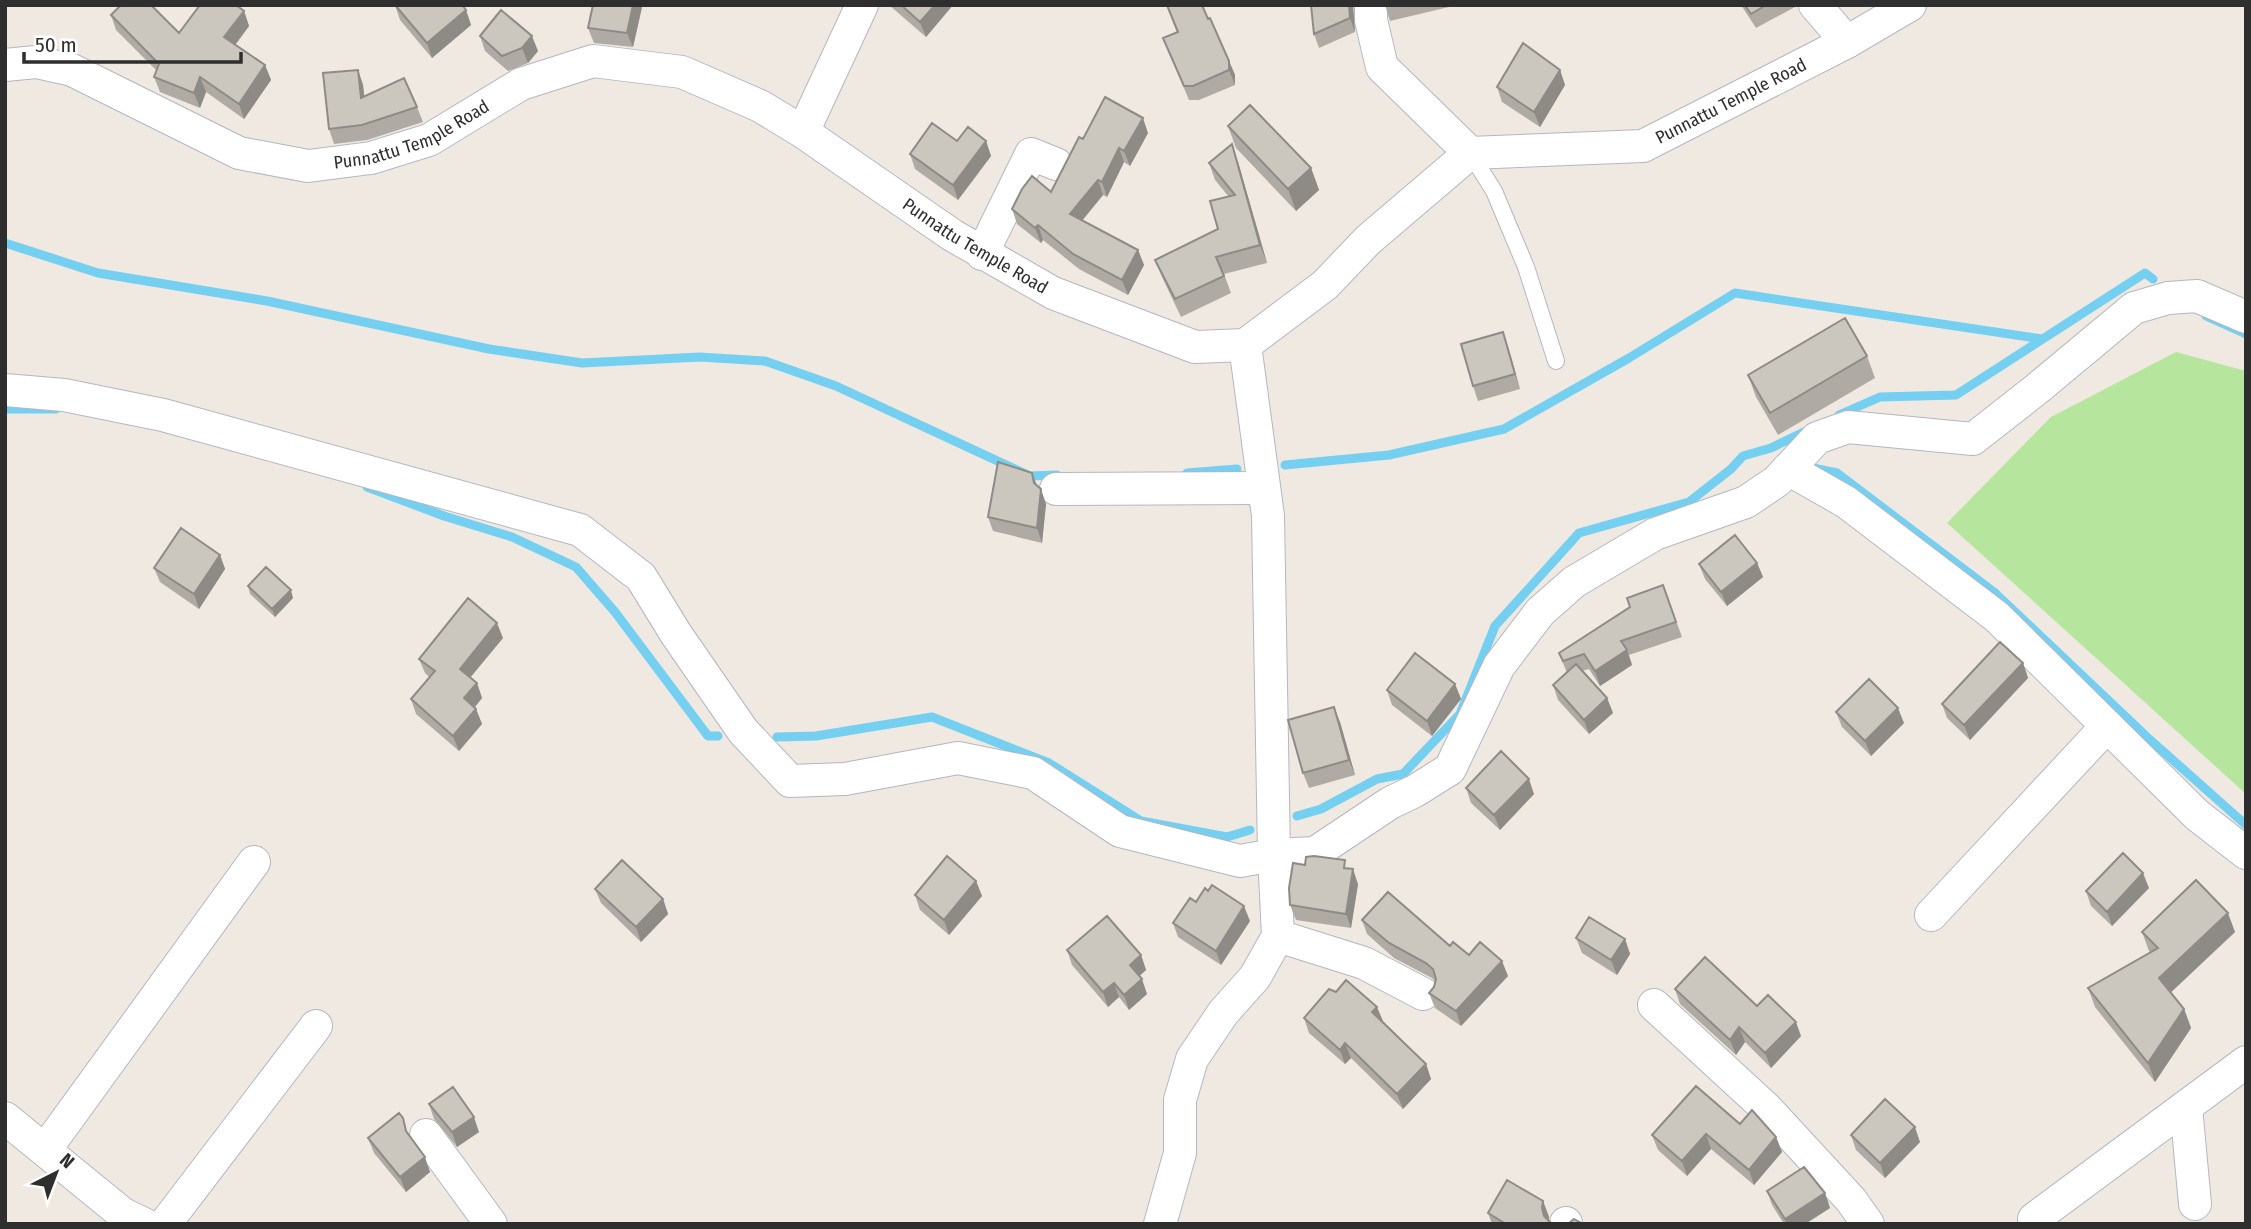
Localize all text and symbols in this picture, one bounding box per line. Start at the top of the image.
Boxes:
scale bar [24,21,242,65]
text: 50 m [35,32,77,58]
street label: Punnattu Temple Road [1652,54,1810,149]
street label: Punnattu Temple Road [332,95,493,174]
street label: Punnattu Temple Road [898,193,1052,299]
north arrow [21,1138,91,1208]
text: N [55,1148,79,1173]

